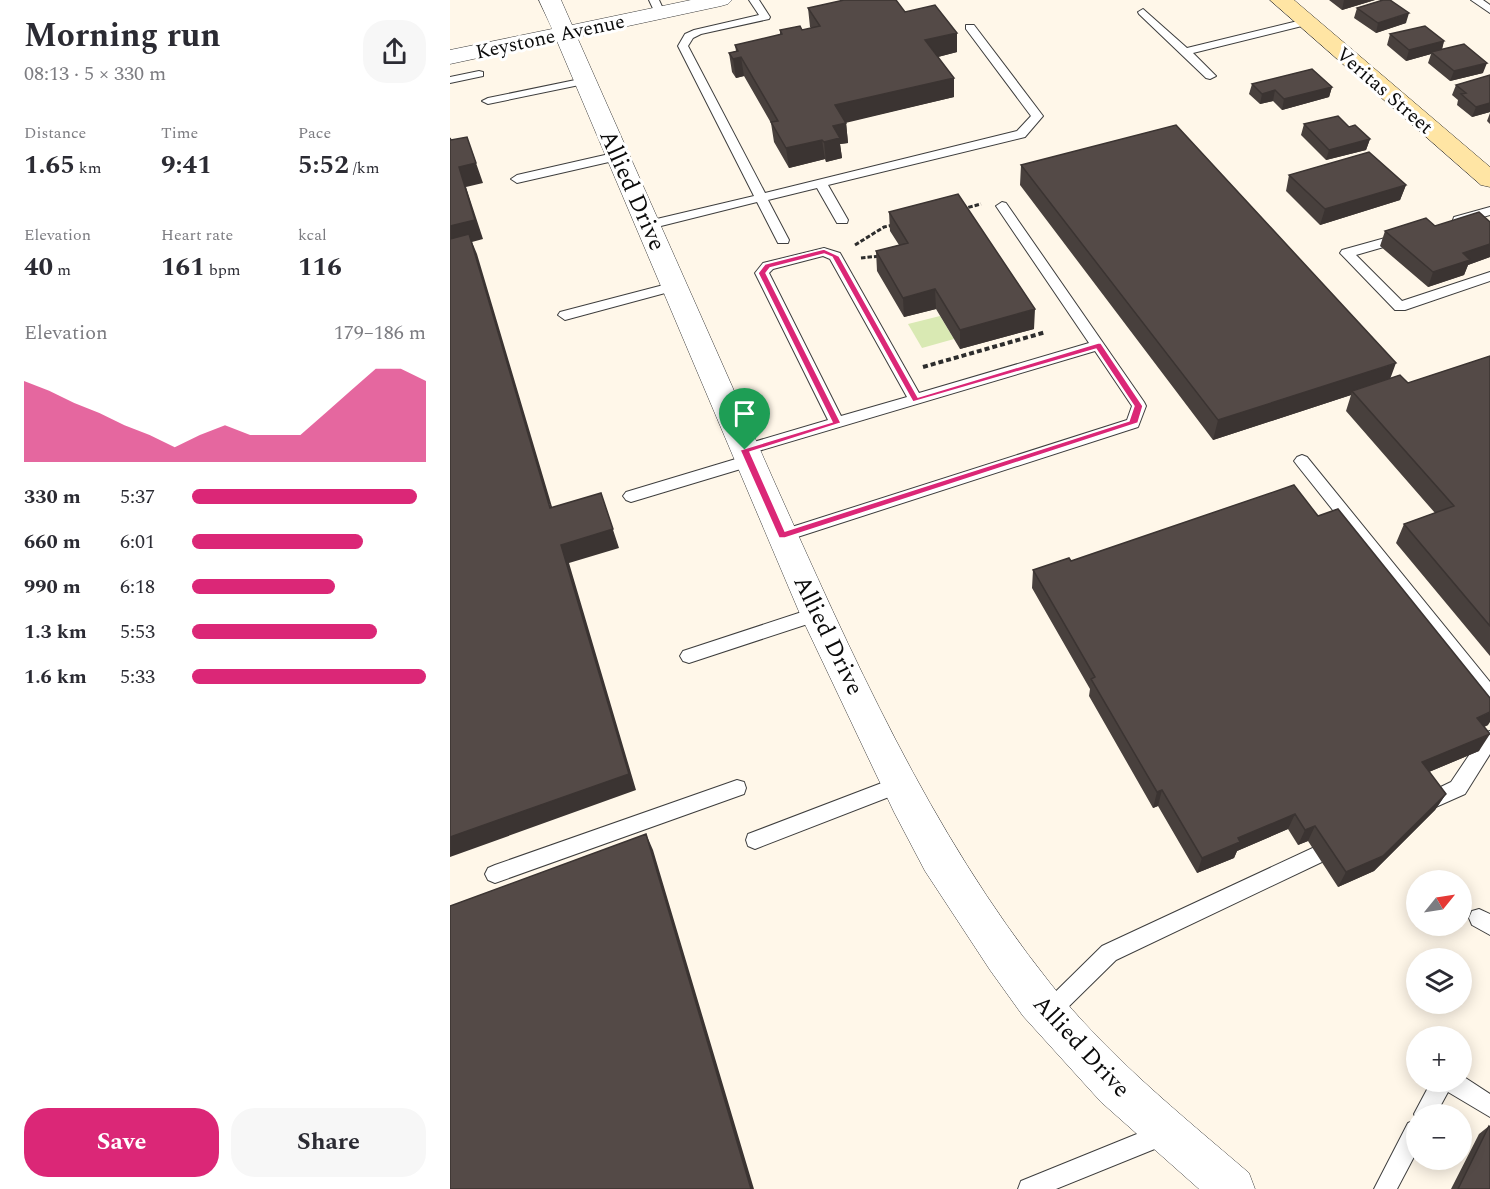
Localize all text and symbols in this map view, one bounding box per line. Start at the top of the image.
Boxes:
street label: Keystone Avenue [473,7,628,67]
text: Morning run [24,11,221,61]
button: share [363,20,426,83]
street label: Veritas Street [1329,40,1440,142]
text: 08:13 · 5 × 330 m [24,59,166,89]
text: Distance [24,121,86,145]
text: Time [161,121,198,145]
text: Pace [298,121,331,145]
street label: Allied Drive [589,124,675,257]
text: 1.65 [24,145,75,185]
text: 9:41 [161,145,212,185]
text: 5:52 [298,145,349,185]
text: km [75,156,101,180]
text: /km [349,156,379,180]
text: Elevation [24,223,91,247]
text: Heart rate [161,223,233,247]
text: kcal [298,223,327,247]
text: 40 [24,247,53,287]
text: 161 [161,247,205,287]
text: 116 [298,247,342,287]
text: m [53,258,71,282]
text: bpm [205,258,241,282]
text: Elevation [24,318,108,348]
text: 179–186 m [334,318,426,348]
pin [719,388,770,450]
icon: arrive [728,397,761,430]
text: 330 m [24,482,81,512]
text: 5:37 [120,482,155,512]
text: 660 m [24,527,81,557]
text: 6:01 [120,527,155,557]
street label: Allied Drive [784,569,873,701]
text: 990 m [24,572,81,602]
text: 6:18 [120,572,155,602]
text: 1.3 km [24,617,87,647]
text: 5:53 [120,617,155,647]
text: 1.6 km [24,662,87,692]
text: 5:33 [120,662,155,692]
north arrow [1406,870,1472,936]
map controls [1406,870,1472,1170]
button: layers [1406,948,1472,1014]
street label: Allied Drive [1024,987,1138,1106]
button: + [1406,1026,1472,1092]
button: − [1406,1104,1472,1170]
button: Save [24,1108,219,1177]
button: Share [231,1108,426,1177]

